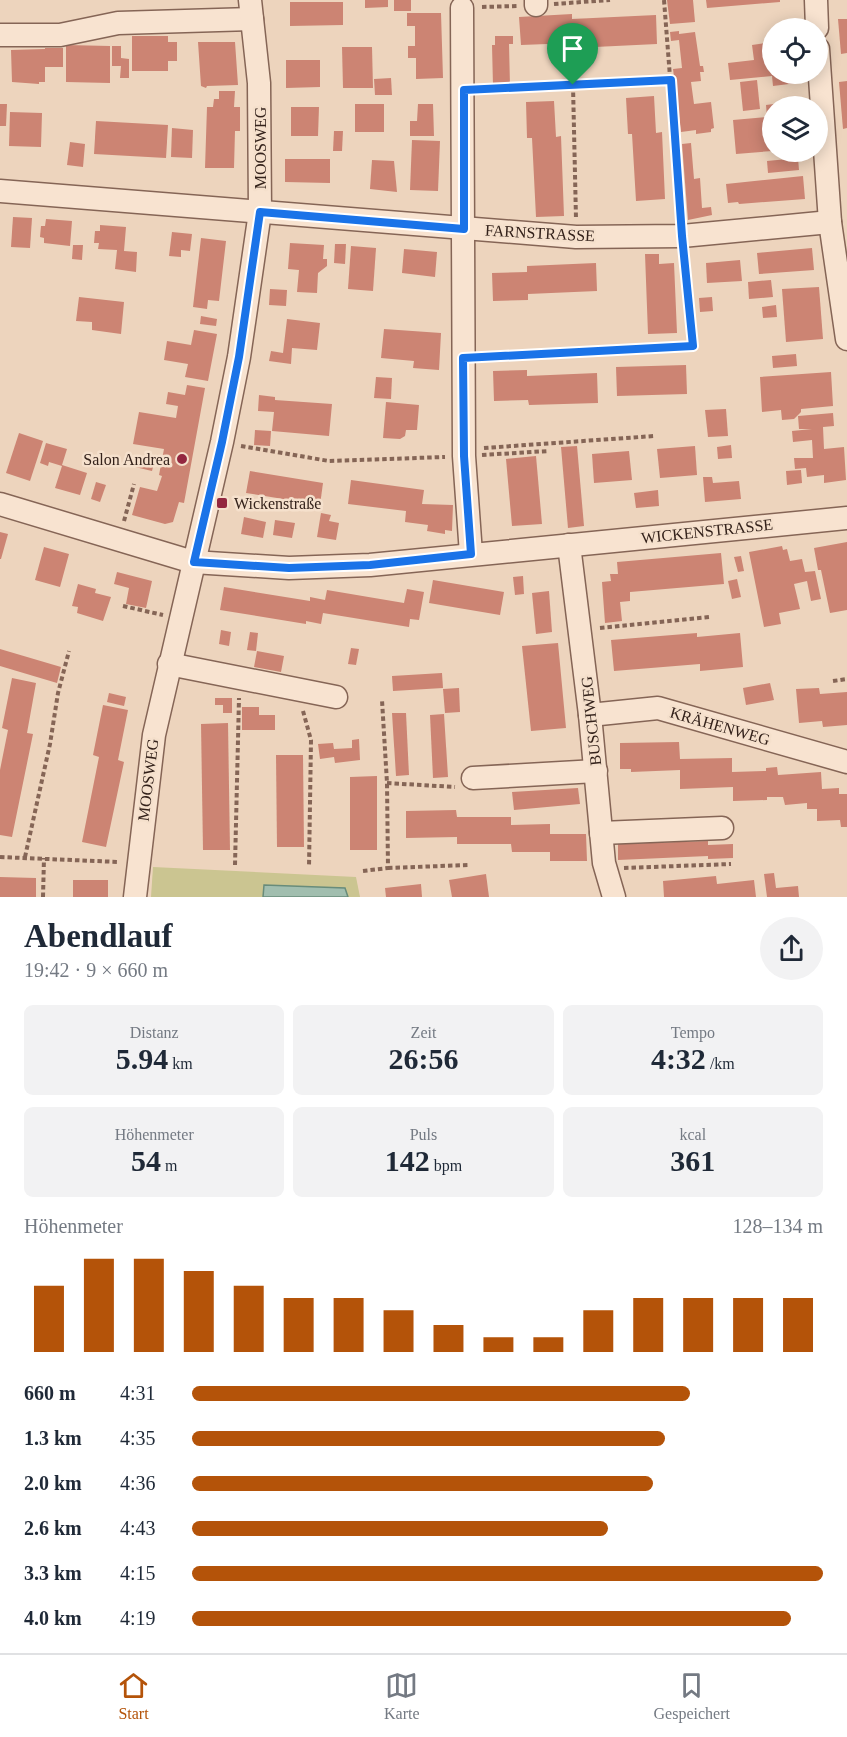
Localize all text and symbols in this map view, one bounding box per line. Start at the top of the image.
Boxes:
map controls [762,18,828,162]
button: locate [762,18,828,84]
pin [547,23,598,85]
icon: arrive [556,32,589,65]
button: layers [762,96,828,162]
street label: MOOSWEG [252,106,269,189]
street label: FARNSTRASSE [485,222,595,244]
place label: Salon Andrea [83,451,170,468]
marker: Salon Andrea [175,452,189,466]
place label: Wickenstraße [234,495,321,512]
marker: Wickenstraße [215,496,229,510]
street label: WICKENSTRASSE [640,516,774,546]
street label: BUSCHWEG [578,675,604,767]
street label: KRÄHENWEG [668,704,772,749]
street label: MOOSWEG [135,738,162,822]
button: share [760,917,823,980]
text: Abendlauf [24,918,173,954]
text: 19:42 · 9 × 660 m [24,959,168,981]
text: Distanz [130,1024,179,1041]
text: Zeit [411,1024,436,1041]
text: Tempo [671,1024,715,1041]
text: 5.94 [116,1042,168,1075]
text: 26:56 [388,1042,458,1075]
text: 4:32 [651,1042,706,1075]
text: km [168,1055,193,1072]
text: /km [706,1055,735,1072]
text: Höhenmeter [115,1126,194,1143]
text: Puls [410,1126,437,1143]
text: kcal [680,1126,706,1143]
text: 54 [131,1144,161,1177]
text: 142 [385,1144,430,1177]
text: 361 [670,1144,715,1177]
text: m [161,1157,177,1174]
text: bpm [430,1157,462,1174]
text: Höhenmeter [24,1215,123,1237]
text: 128–134 m [732,1215,823,1237]
text: 660 m [24,1382,76,1404]
text: 4:31 [120,1382,156,1404]
text: 1.3 km [24,1427,82,1449]
text: 4:35 [120,1427,156,1449]
text: 2.0 km [24,1472,82,1494]
text: 4:36 [120,1472,156,1494]
text: 2.6 km [24,1517,82,1539]
text: 4:43 [120,1517,156,1539]
text: 3.3 km [24,1562,82,1584]
text: 4:15 [120,1562,156,1584]
text: 4.0 km [24,1607,82,1629]
text: 4:19 [120,1607,156,1629]
tab: Start [117,1669,150,1723]
tab: Karte [384,1669,420,1723]
tab: Gespeichert [654,1669,730,1723]

